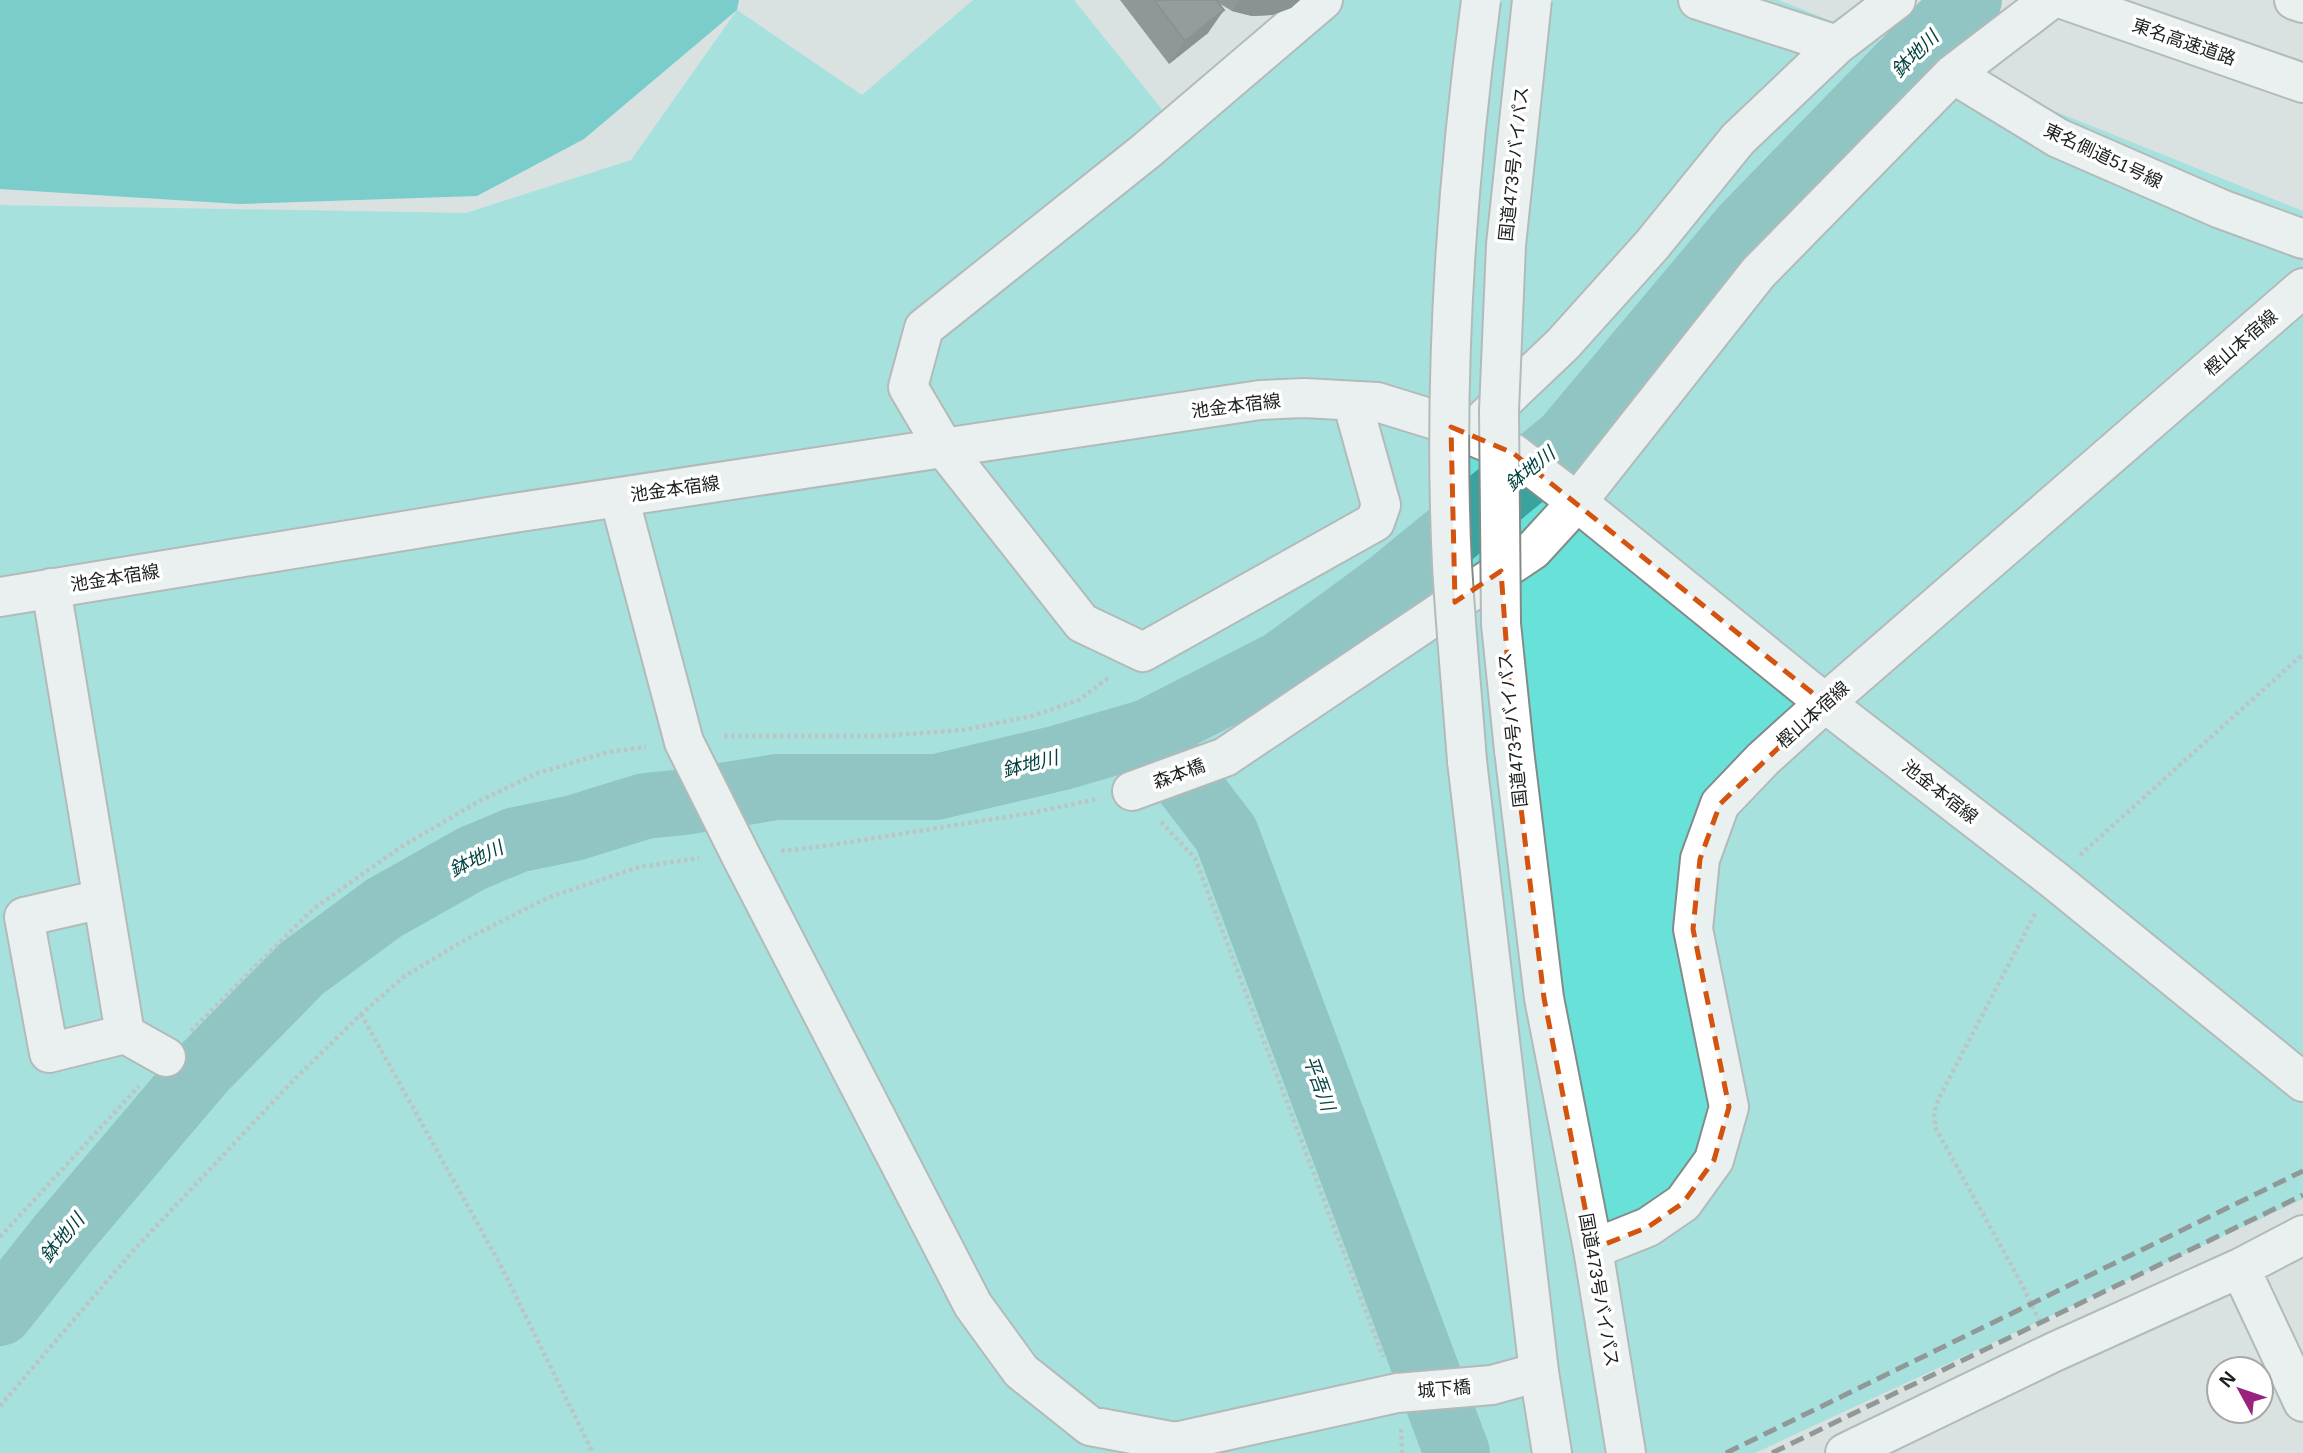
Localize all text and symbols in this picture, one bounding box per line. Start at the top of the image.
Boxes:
street label: 東名高速道路 [2130,15,2238,69]
water label: 鉢地川 [1887,25,1944,82]
street label: 国道473号バイパス [1496,86,1532,242]
street label: 東名側道51号線 [2041,120,2165,192]
street label: 樫山本宿線 [2200,306,2282,380]
street label: 池金本宿線 [1190,391,1282,421]
water label: 鉢地川 [1501,442,1560,495]
street label: 池金本宿線 [629,473,721,505]
street label: 池金本宿線 [69,561,161,595]
street label: 国道473号バイパス [1495,652,1531,808]
street label: 樫山本宿線 [1773,677,1853,753]
water label: 鉢地川 [1000,746,1062,781]
street label: 森本橋 [1150,755,1208,793]
street label: 池金本宿線 [1898,756,1982,828]
water label: 鉢地川 [446,836,508,881]
water label: 平吾川 [1299,1053,1339,1115]
water label: 鉢地川 [36,1208,90,1267]
street label: 国道473号バイパス [1576,1212,1622,1368]
north arrow [2205,1355,2275,1425]
text: N [2215,1367,2240,1391]
street label: 城下橋 [1416,1377,1472,1401]

